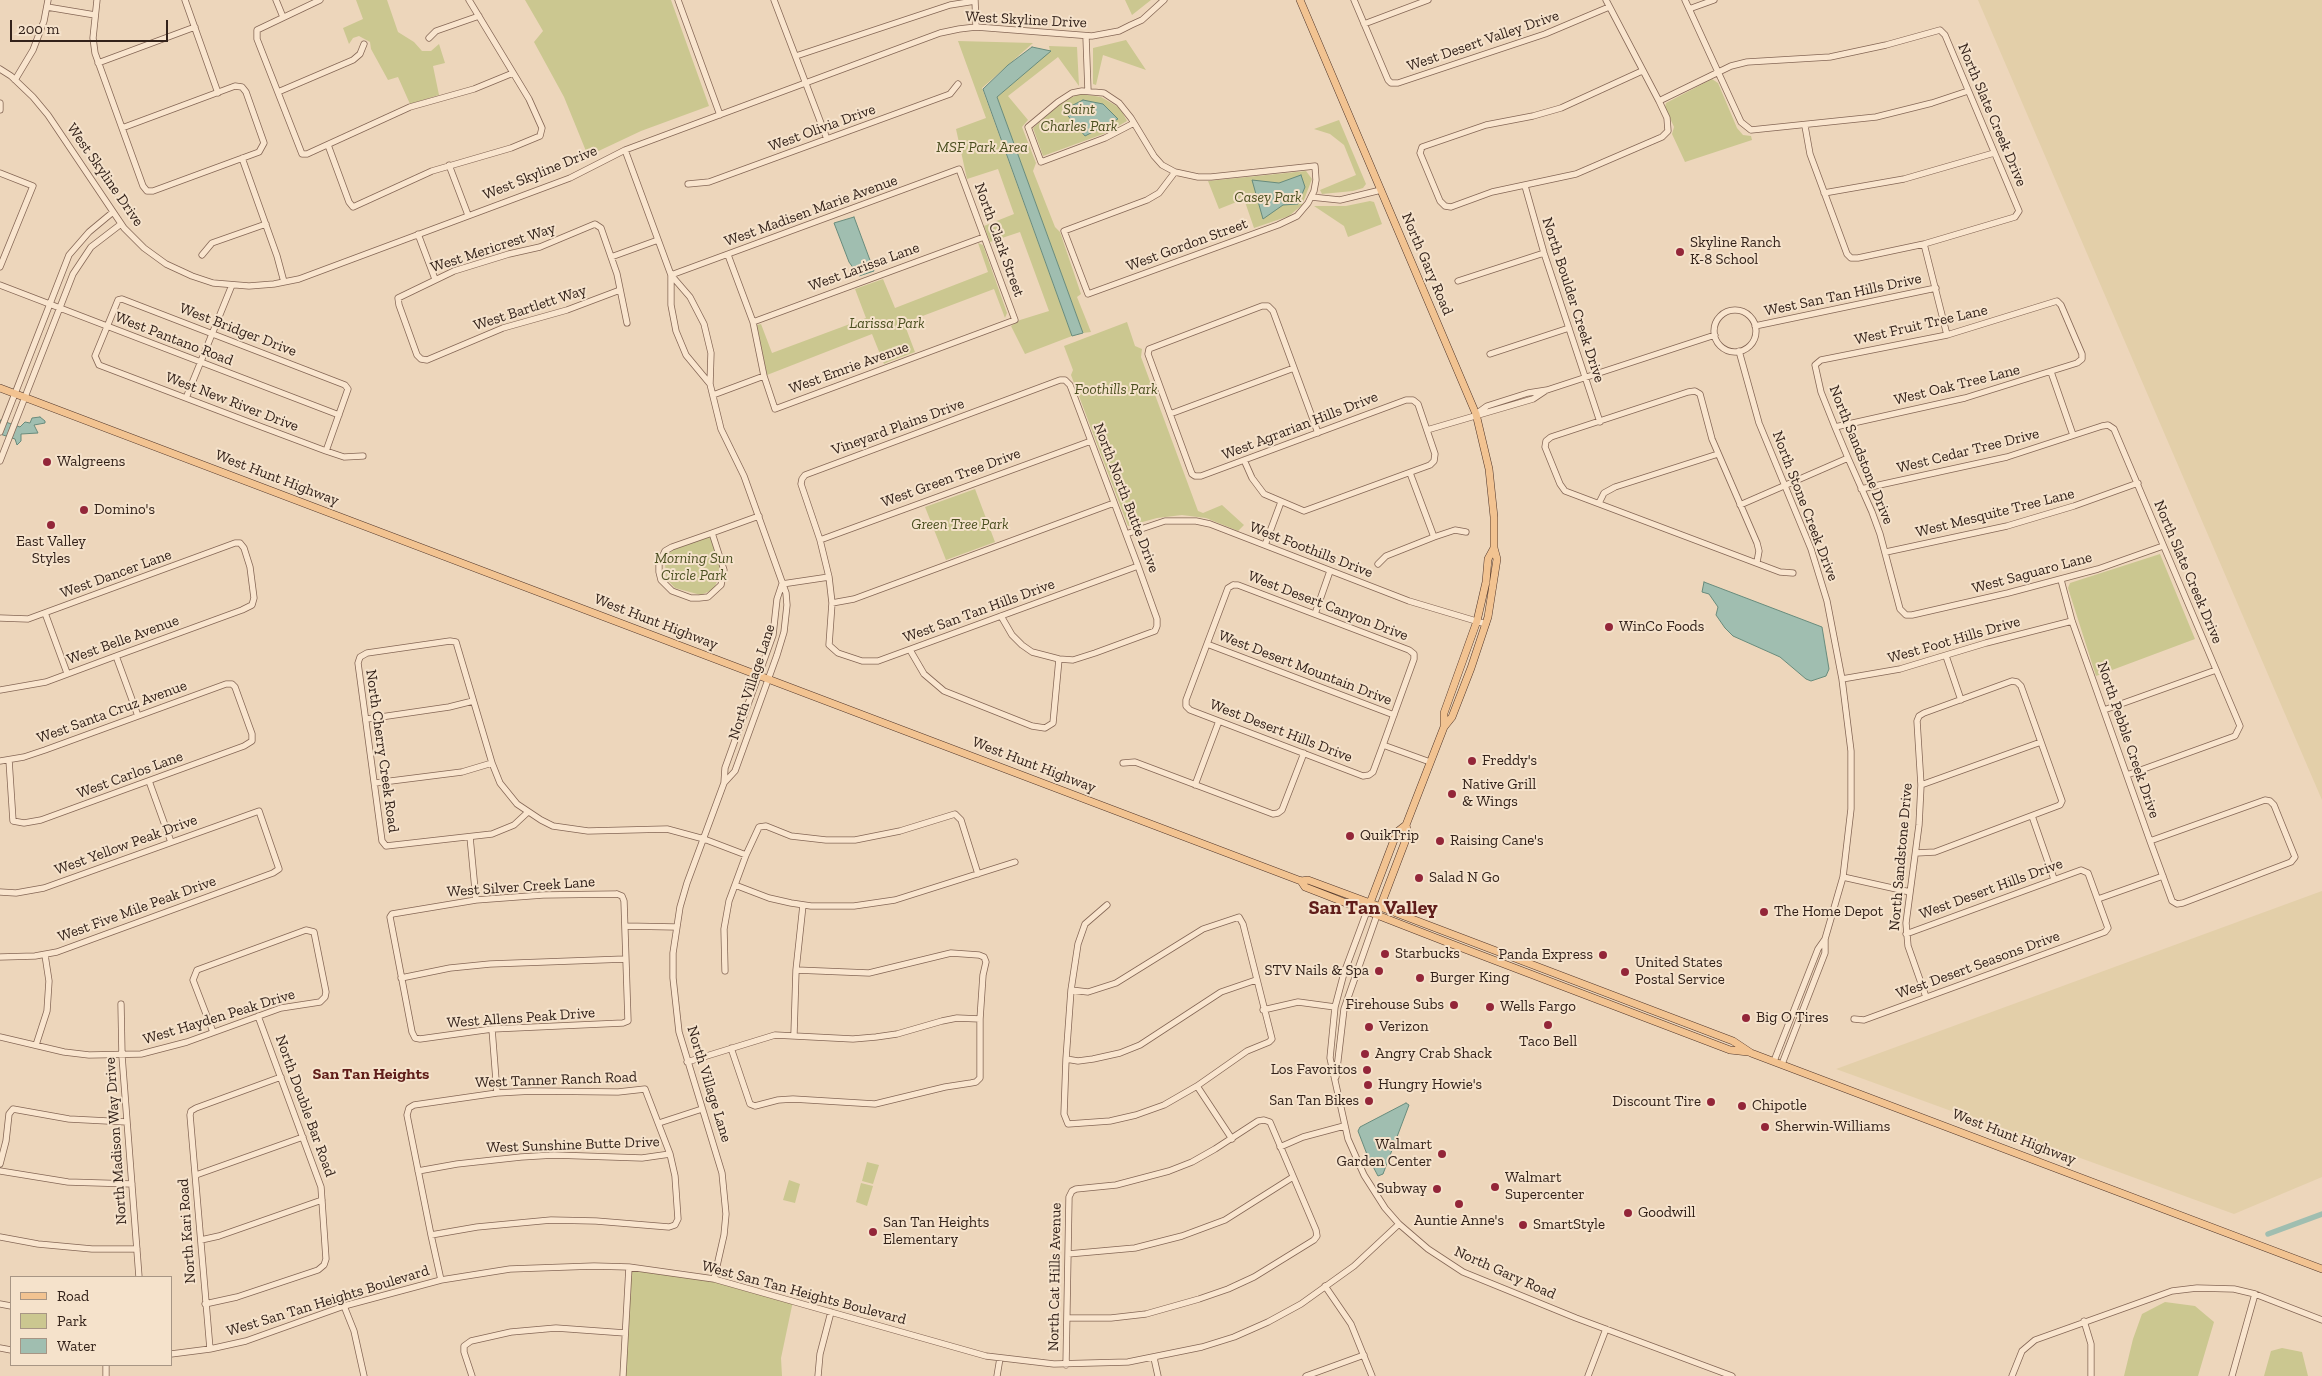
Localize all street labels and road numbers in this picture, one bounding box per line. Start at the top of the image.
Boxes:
street label: West Desert Valley Drive [1405,7,1561,75]
street label: West Skyline Drive [965,8,1087,32]
street label: North Slate Creek Drive [1954,41,2030,189]
street label: West Olivia Drive [766,100,878,156]
street label: West Skyline Drive [63,120,147,230]
street label: West Skyline Drive [480,142,600,204]
street label: West Madisen Marie Avenue [722,171,900,251]
street label: North Clark Street [970,181,1028,299]
street label: North Gary Road [1397,210,1457,318]
street label: West Gordon Street [1124,215,1250,275]
street label: North Boulder Creek Drive [1538,215,1608,385]
street label: West Mericrest Way [428,219,558,277]
street label: West Larissa Lane [806,239,922,295]
street label: West San Tan Hills Drive [1763,270,1923,320]
street label: West Bartlett Way [471,281,589,335]
street label: West Bridger Drive [177,299,299,361]
street label: West Fruit Tree Lane [1853,301,1989,349]
street label: West Pantano Road [112,308,236,370]
street label: West Emrie Avenue [787,338,911,398]
street label: West Oak Tree Lane [1892,361,2022,409]
street label: West New River Drive [163,368,301,436]
street label: North Sandstone Drive [1825,383,1897,527]
street label: West Agrarian Hills Drive [1219,388,1381,464]
street label: Vineyard Plains Drive [829,395,967,459]
street label: North North Butte Drive [1089,421,1163,575]
street label: West Cedar Tree Drive [1895,425,2041,477]
street label: North Stone Creek Drive [1768,429,1842,583]
street label: West Green Tree Drive [879,444,1023,512]
street label: West Hunt Highway [213,446,341,510]
street label: West Mesquite Tree Lane [1914,485,2076,541]
street label: North Slate Creek Drive [2150,498,2226,646]
street label: West Foothills Drive [1247,518,1375,582]
street label: West Dancer Lane [58,546,174,602]
street label: West Saguaro Lane [1970,548,2094,598]
street label: West Desert Canyon Drive [1245,567,1411,645]
street label: West San Tan Hills Drive [901,575,1057,647]
street label: West Hunt Highway [592,590,720,654]
street label: West Belle Avenue [64,611,182,669]
street label: West Foot Hills Drive [1886,612,2022,668]
street label: North Village Lane [725,622,779,742]
street label: West Desert Mountain Drive [1216,627,1394,709]
street label: North Pebble Creek Drive [2093,659,2163,821]
street label: North Cherry Creek Road [362,668,402,834]
street label: West Santa Cruz Avenue [35,676,189,748]
street label: West Desert Hills Drive [1207,696,1355,766]
street label: West Hunt Highway [970,733,1098,797]
street label: West Carlos Lane [74,747,186,803]
street label: North Sandstone Drive [1886,782,1916,932]
street label: West Yellow Peak Drive [52,811,200,879]
street label: West Desert Hills Drive [1917,855,2065,923]
street label: West Five Mile Peak Drive [55,872,219,946]
street label: West Silver Creek Lane [446,873,596,901]
street label: West Desert Seasons Drive [1894,927,2062,1003]
street label: West Hayden Peak Drive [141,985,297,1049]
street label: West Allens Peak Drive [446,1004,596,1032]
street label: North Village Lane [683,1024,735,1144]
street label: North Double Bar Road [271,1033,339,1179]
street label: North Madison Way Drive [101,1057,131,1225]
street label: West Tanner Ranch Road [475,1068,637,1092]
street label: West Hunt Highway [1950,1105,2078,1169]
street label: West Sunshine Butte Drive [486,1133,660,1157]
street label: North Kari Road [174,1178,200,1284]
street label: North Cat Hills Avenue [1045,1202,1065,1352]
street label: North Gary Road [1451,1243,1559,1303]
street label: West San Tan Heights Boulevard [700,1257,908,1329]
street label: West San Tan Heights Boulevard [224,1262,432,1340]

